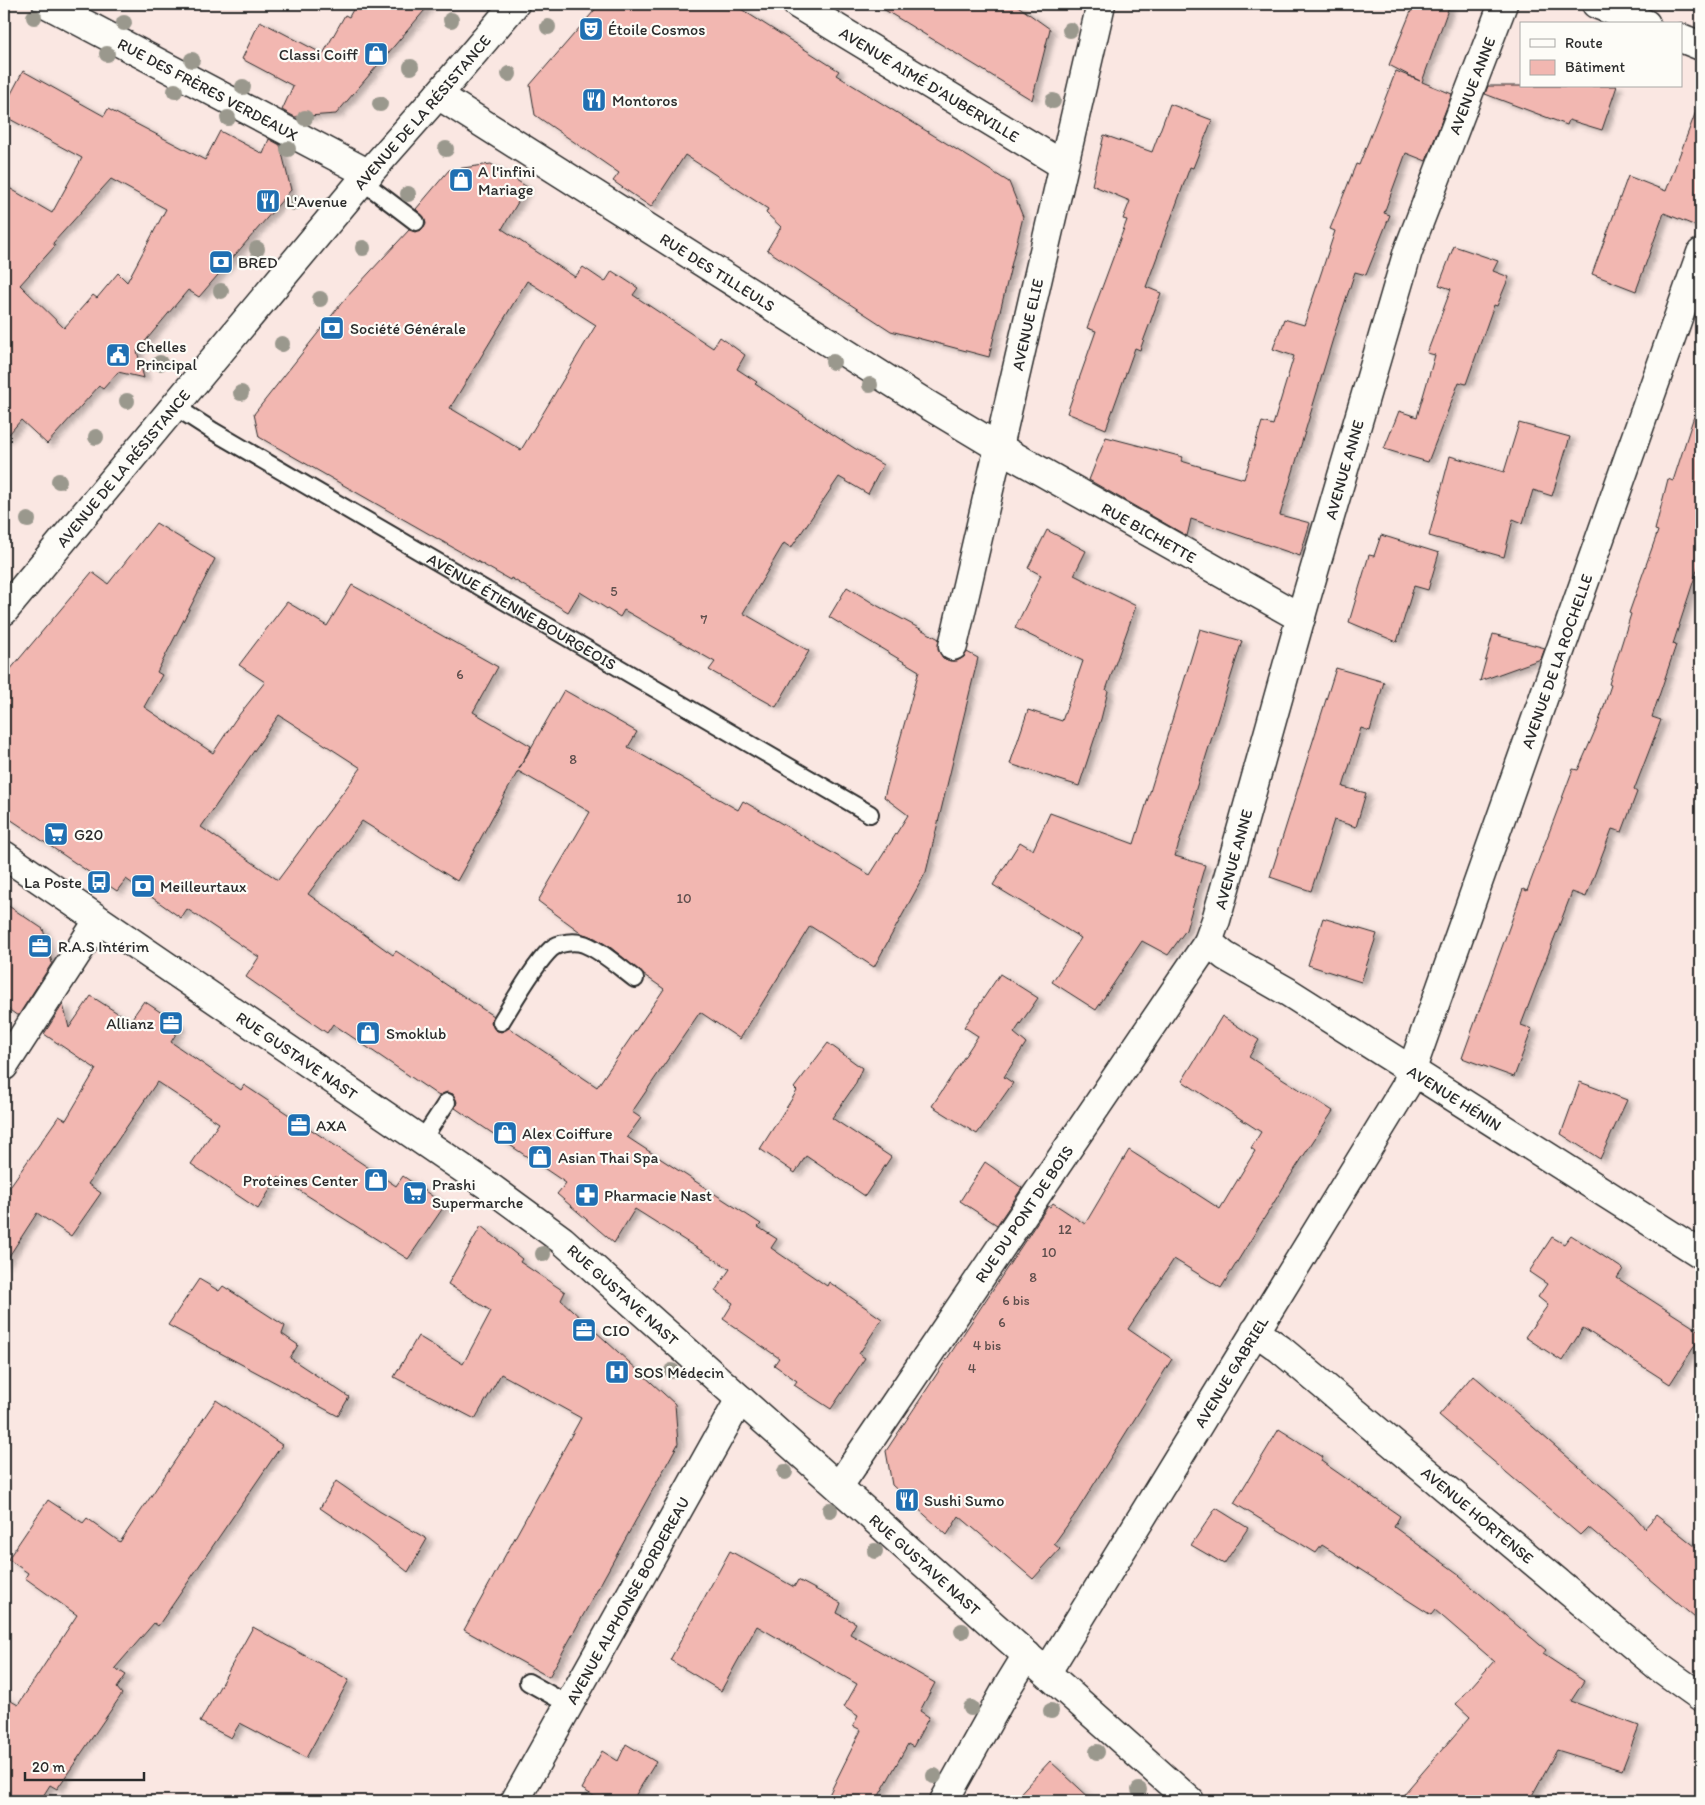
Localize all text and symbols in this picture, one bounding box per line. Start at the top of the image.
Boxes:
theatre icon: Étoile Cosmos [578,16,604,42]
place label: Étoile Cosmos [608,20,705,39]
legend [1520,22,1682,88]
street label: AVENUE AIMÉ D'AUBERVILLE [836,23,1023,146]
street label: AVENUE DE LA RÉSISTANCE [350,31,495,193]
street label: RUE DES FRÈRES VERDEAUX [115,34,302,144]
street label: AVENUE ANNE [1444,34,1499,137]
text: Route [1565,34,1603,52]
shop icon: Classi Coiff [363,41,389,67]
place label: Classi Coiff [279,45,358,64]
text: Bâtiment [1565,58,1626,76]
restaurant icon: Montoros [581,87,607,113]
place label: Montoros [612,91,678,110]
place label: A l'infini Mariage [478,162,535,199]
shop icon: A l'infini Mariage [448,167,474,193]
restaurant icon: L'Avenue [255,188,281,214]
place label: L'Avenue [286,192,347,211]
street label: RUE DES TILLEULS [657,229,779,315]
bank icon: BRED [208,249,234,275]
place label: BRED [238,253,278,272]
street label: AVENUE ELIE [1007,276,1047,372]
bank icon: Société Générale [319,315,345,341]
place label: Société Générale [350,319,466,338]
place label: Chelles Principal [136,337,197,374]
public building icon: Chelles Principal [105,342,131,368]
street label: AVENUE DE LA RÉSISTANCE [52,385,194,551]
street label: AVENUE ANNE [1320,417,1367,522]
street label: RUE BICHETTE [1098,498,1200,567]
street label: AVENUE ÉTIENNE BOURGEOIS [424,549,620,674]
street label: AVENUE DE LA ROCHELLE [1517,571,1596,751]
house number: 5 [610,583,618,600]
house number: 7 [701,611,708,628]
house number: 6 [456,666,464,683]
house number: 8 [569,751,577,768]
street label: AVENUE ANNE [1210,807,1256,911]
supermarket icon: G20 [43,821,69,847]
place label: G20 [74,825,103,844]
bus stop icon: La Poste [86,869,112,895]
place label: La Poste [24,873,82,892]
bank icon: Meilleurtaux [130,873,156,899]
place label: Meilleurtaux [160,877,247,896]
house number: 10 [676,890,692,907]
office icon: R.A.S Intérim [27,933,53,959]
place label: R.A.S Intérim [58,937,150,956]
street label: RUE GUSTAVE NAST [233,1007,362,1103]
office icon: Allianz [158,1010,184,1036]
place label: Allianz [106,1014,155,1033]
shop icon: Smoklub [355,1020,381,1046]
place label: Smoklub [386,1024,446,1043]
street label: AVENUE HÉNIN [1404,1061,1505,1135]
office icon: AXA [286,1112,312,1138]
place label: AXA [316,1116,347,1135]
shop icon: Alex Coiffure [492,1120,518,1146]
place label: Alex Coiffure [522,1124,612,1143]
street label: RUE DU PONT DE BOIS [970,1142,1077,1286]
shop icon: Asian Thai Spa [527,1144,553,1170]
place label: Asian Thai Spa [558,1148,658,1167]
shop icon: Proteines Center [363,1167,389,1193]
place label: Proteines Center [243,1171,359,1190]
place label: Prashi Supermarche [432,1175,524,1212]
supermarket icon: Prashi Supermarche [402,1180,428,1206]
pharmacy icon: Pharmacie Nast [574,1182,600,1208]
place label: Pharmacie Nast [604,1186,712,1205]
house number: 12 [1058,1221,1073,1238]
street label: RUE GUSTAVE NAST [564,1240,683,1349]
house number: 10 [1041,1244,1057,1261]
house number: 8 [1029,1269,1037,1286]
house number: 6 bis [1002,1292,1030,1309]
street label: AVENUE GABRIEL [1190,1313,1272,1431]
house number: 6 [998,1314,1006,1331]
office icon: CIO [571,1317,597,1343]
place label: CIO [602,1321,630,1340]
house number: 4 bis [973,1337,1001,1354]
hospital icon: SOS Médecin [604,1359,630,1385]
house number: 4 [968,1360,977,1377]
place label: SOS Médecin [634,1363,724,1382]
street label: AVENUE HORTENSE [1418,1462,1538,1568]
restaurant icon: Sushi Sumo [894,1487,920,1513]
place label: Sushi Sumo [924,1491,1004,1510]
street label: AVENUE ALPHONSE BORDEREAU [562,1493,693,1707]
street label: RUE GUSTAVE NAST [866,1510,985,1619]
scale bar [25,1750,144,1782]
text: 20 m [32,1758,66,1776]

